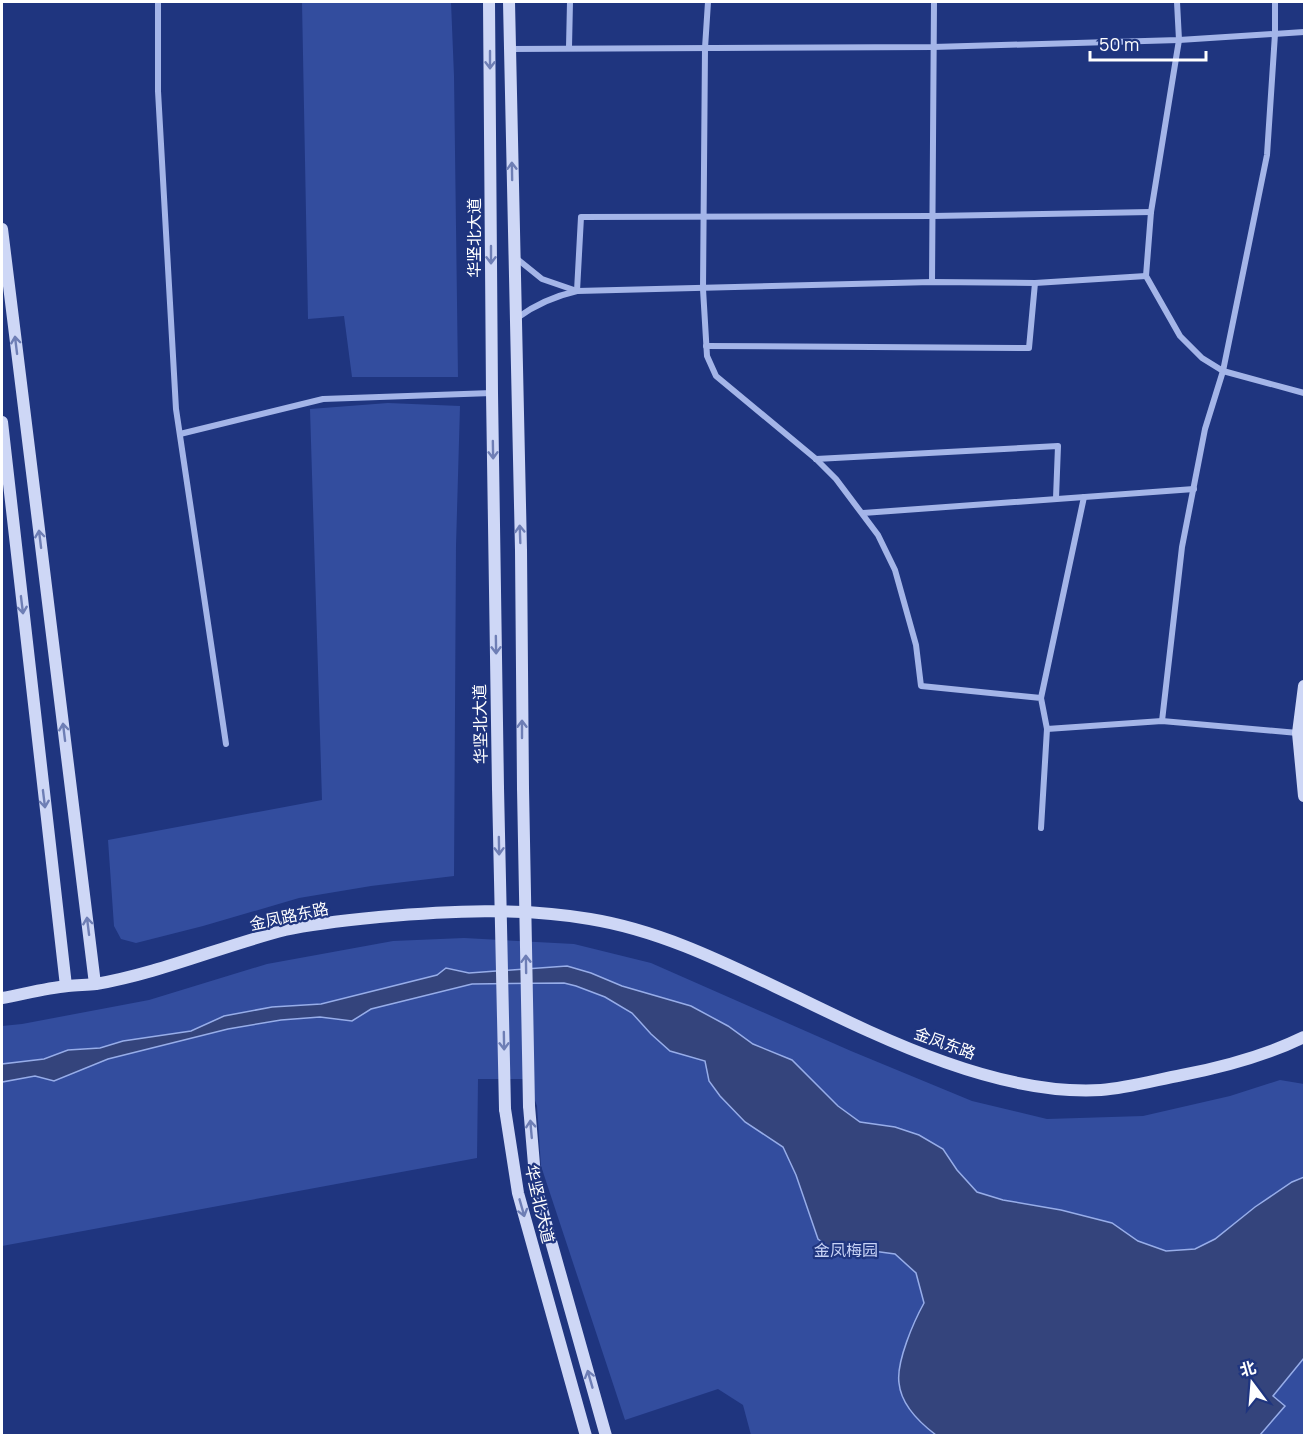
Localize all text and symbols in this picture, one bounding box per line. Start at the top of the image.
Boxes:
scale bar [1090,24,1206,62]
text: 50 m [1099,32,1139,56]
one-way arrow [484,49,496,69]
one-way arrow [506,162,518,182]
street label: 华坚北大道 [463,198,485,278]
one-way arrow [485,244,497,264]
one-way arrow [10,336,21,356]
one-way arrow [487,439,499,459]
one-way arrow [515,525,526,545]
one-way arrow [34,529,45,549]
one-way arrow [17,595,28,615]
one-way arrow [490,634,502,654]
street label: 华坚北大道 [468,684,492,764]
one-way arrow [516,720,528,740]
one-way arrow [58,723,69,743]
one-way arrow [39,789,50,809]
one-way arrow [493,836,505,856]
street label: 金凤路东路 [248,897,330,935]
one-way arrow [82,916,93,936]
one-way arrow [520,954,532,974]
street label: 金凤东路 [911,1022,979,1064]
one-way arrow [498,1031,510,1051]
one-way arrow [525,1119,536,1139]
street label: 华坚北大道 [520,1163,560,1245]
one-way arrow [517,1198,528,1217]
park label: 金凤梅园 [814,1239,878,1261]
north arrow [1222,1353,1282,1413]
text: 北 [1237,1356,1259,1381]
one-way arrow [584,1370,596,1389]

